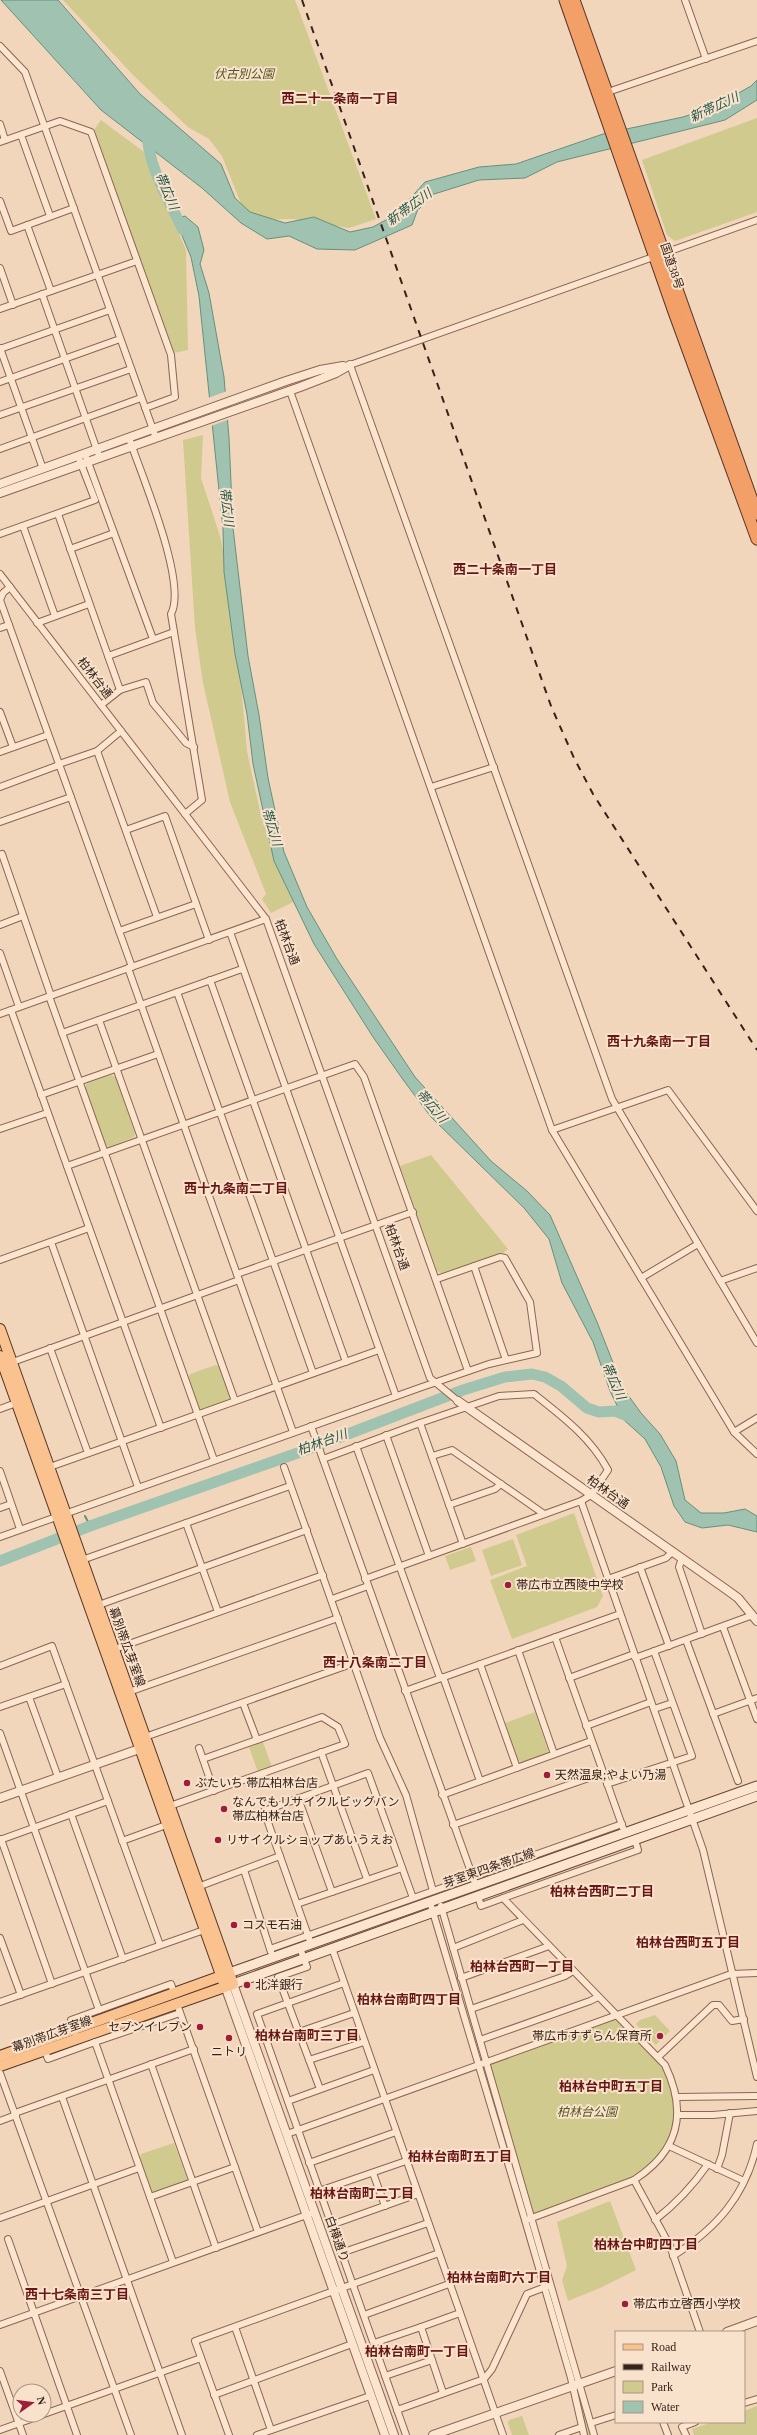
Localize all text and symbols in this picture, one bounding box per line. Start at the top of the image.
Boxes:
park label: 伏古別公園 [214,67,276,81]
water label: 新帯広川 [687,88,743,125]
district label: 西二十一条南一丁目 [281,91,399,106]
water label: 帯広川 [152,170,182,214]
water label: 新帯広川 [384,184,436,228]
street label: 国道38号 [658,241,686,291]
water label: 帯広川 [217,487,237,529]
district label: 西二十条南一丁目 [453,562,557,577]
street label: 柏林台通 [75,655,115,701]
water label: 帯広川 [259,806,285,850]
street label: 柏林台通 [272,917,302,967]
district label: 西十九条南一丁目 [607,1034,711,1049]
water label: 帯広川 [414,1086,452,1127]
district label: 西十九条南二丁目 [184,1181,288,1196]
street label: 柏林台通 [382,1222,412,1272]
water label: 帯広川 [599,1360,630,1404]
water label: 柏林台川 [295,1425,351,1458]
street label: 柏林台通 [584,1472,632,1512]
place label: 帯広市立西陵中学校 [516,1578,624,1592]
marker: 帯広市立西陵中学校 [503,1580,513,1590]
street label: 幕別帯広芽室線 [106,1605,148,1689]
district label: 西十八条南二丁目 [323,1655,427,1670]
place label: 天然温泉;やよい乃湯 [555,1768,666,1782]
marker: 天然温泉;やよい乃湯 [542,1770,552,1780]
place label: ぶたいち 帯広柏林台店 [195,1776,318,1790]
marker: ぶたいち 帯広柏林台店 [182,1778,192,1788]
place label: なんでもリサイクルビッグバン 帯広柏林台店 [232,1795,399,1823]
marker: なんでもリサイクルビッグバン 帯広柏林台店 [219,1804,229,1814]
place label: リサイクルショップあいうえお [226,1833,393,1847]
marker: リサイクルショップあいうえお [213,1835,223,1845]
street label: 芽室東四条帯広線 [441,1846,537,1890]
district label: 柏林台西町二丁目 [550,1884,654,1899]
place label: コスモ石油 [242,1918,302,1932]
marker: コスモ石油 [229,1920,239,1930]
district label: 柏林台西町五丁目 [636,1935,740,1950]
district label: 柏林台西町一丁目 [470,1959,574,1974]
place label: 北洋銀行 [255,1978,303,1992]
marker: 北洋銀行 [242,1980,252,1990]
district label: 柏林台南町四丁目 [357,1992,461,2007]
street label: 幕別帯広芽室線 [10,2013,94,2055]
place label: セブンイレブン [108,2020,192,2034]
marker: セブンイレブン [195,2022,205,2032]
district label: 柏林台南町三丁目 [255,2028,359,2043]
place label: 帯広市すずらん保育所 [532,2029,652,2043]
marker: 帯広市すずらん保育所 [655,2031,665,2041]
marker: ニトリ [224,2033,234,2043]
place label: ニトリ [211,2045,247,2059]
district label: 柏林台中町五丁目 [559,2079,663,2094]
park label: 柏林台公園 [557,2105,619,2119]
district label: 柏林台南町五丁目 [408,2149,512,2164]
district label: 柏林台南町二丁目 [310,2186,414,2201]
street label: 白樺通り [322,2214,352,2264]
district label: 柏林台中町四丁目 [594,2237,698,2252]
district label: 柏林台南町六丁目 [447,2270,551,2285]
district label: 西十七条南三丁目 [25,2287,129,2302]
place label: 帯広市立啓西小学校 [633,2297,741,2311]
marker: 帯広市立啓西小学校 [620,2299,630,2309]
legend [615,2331,745,2423]
text: Road [651,2340,676,2354]
district label: 柏林台南町一丁目 [365,2344,469,2359]
text: Railway [651,2360,691,2374]
text: Park [651,2380,673,2394]
north arrow [12,2383,52,2423]
text: N [35,2395,48,2406]
text: Water [651,2400,679,2414]

